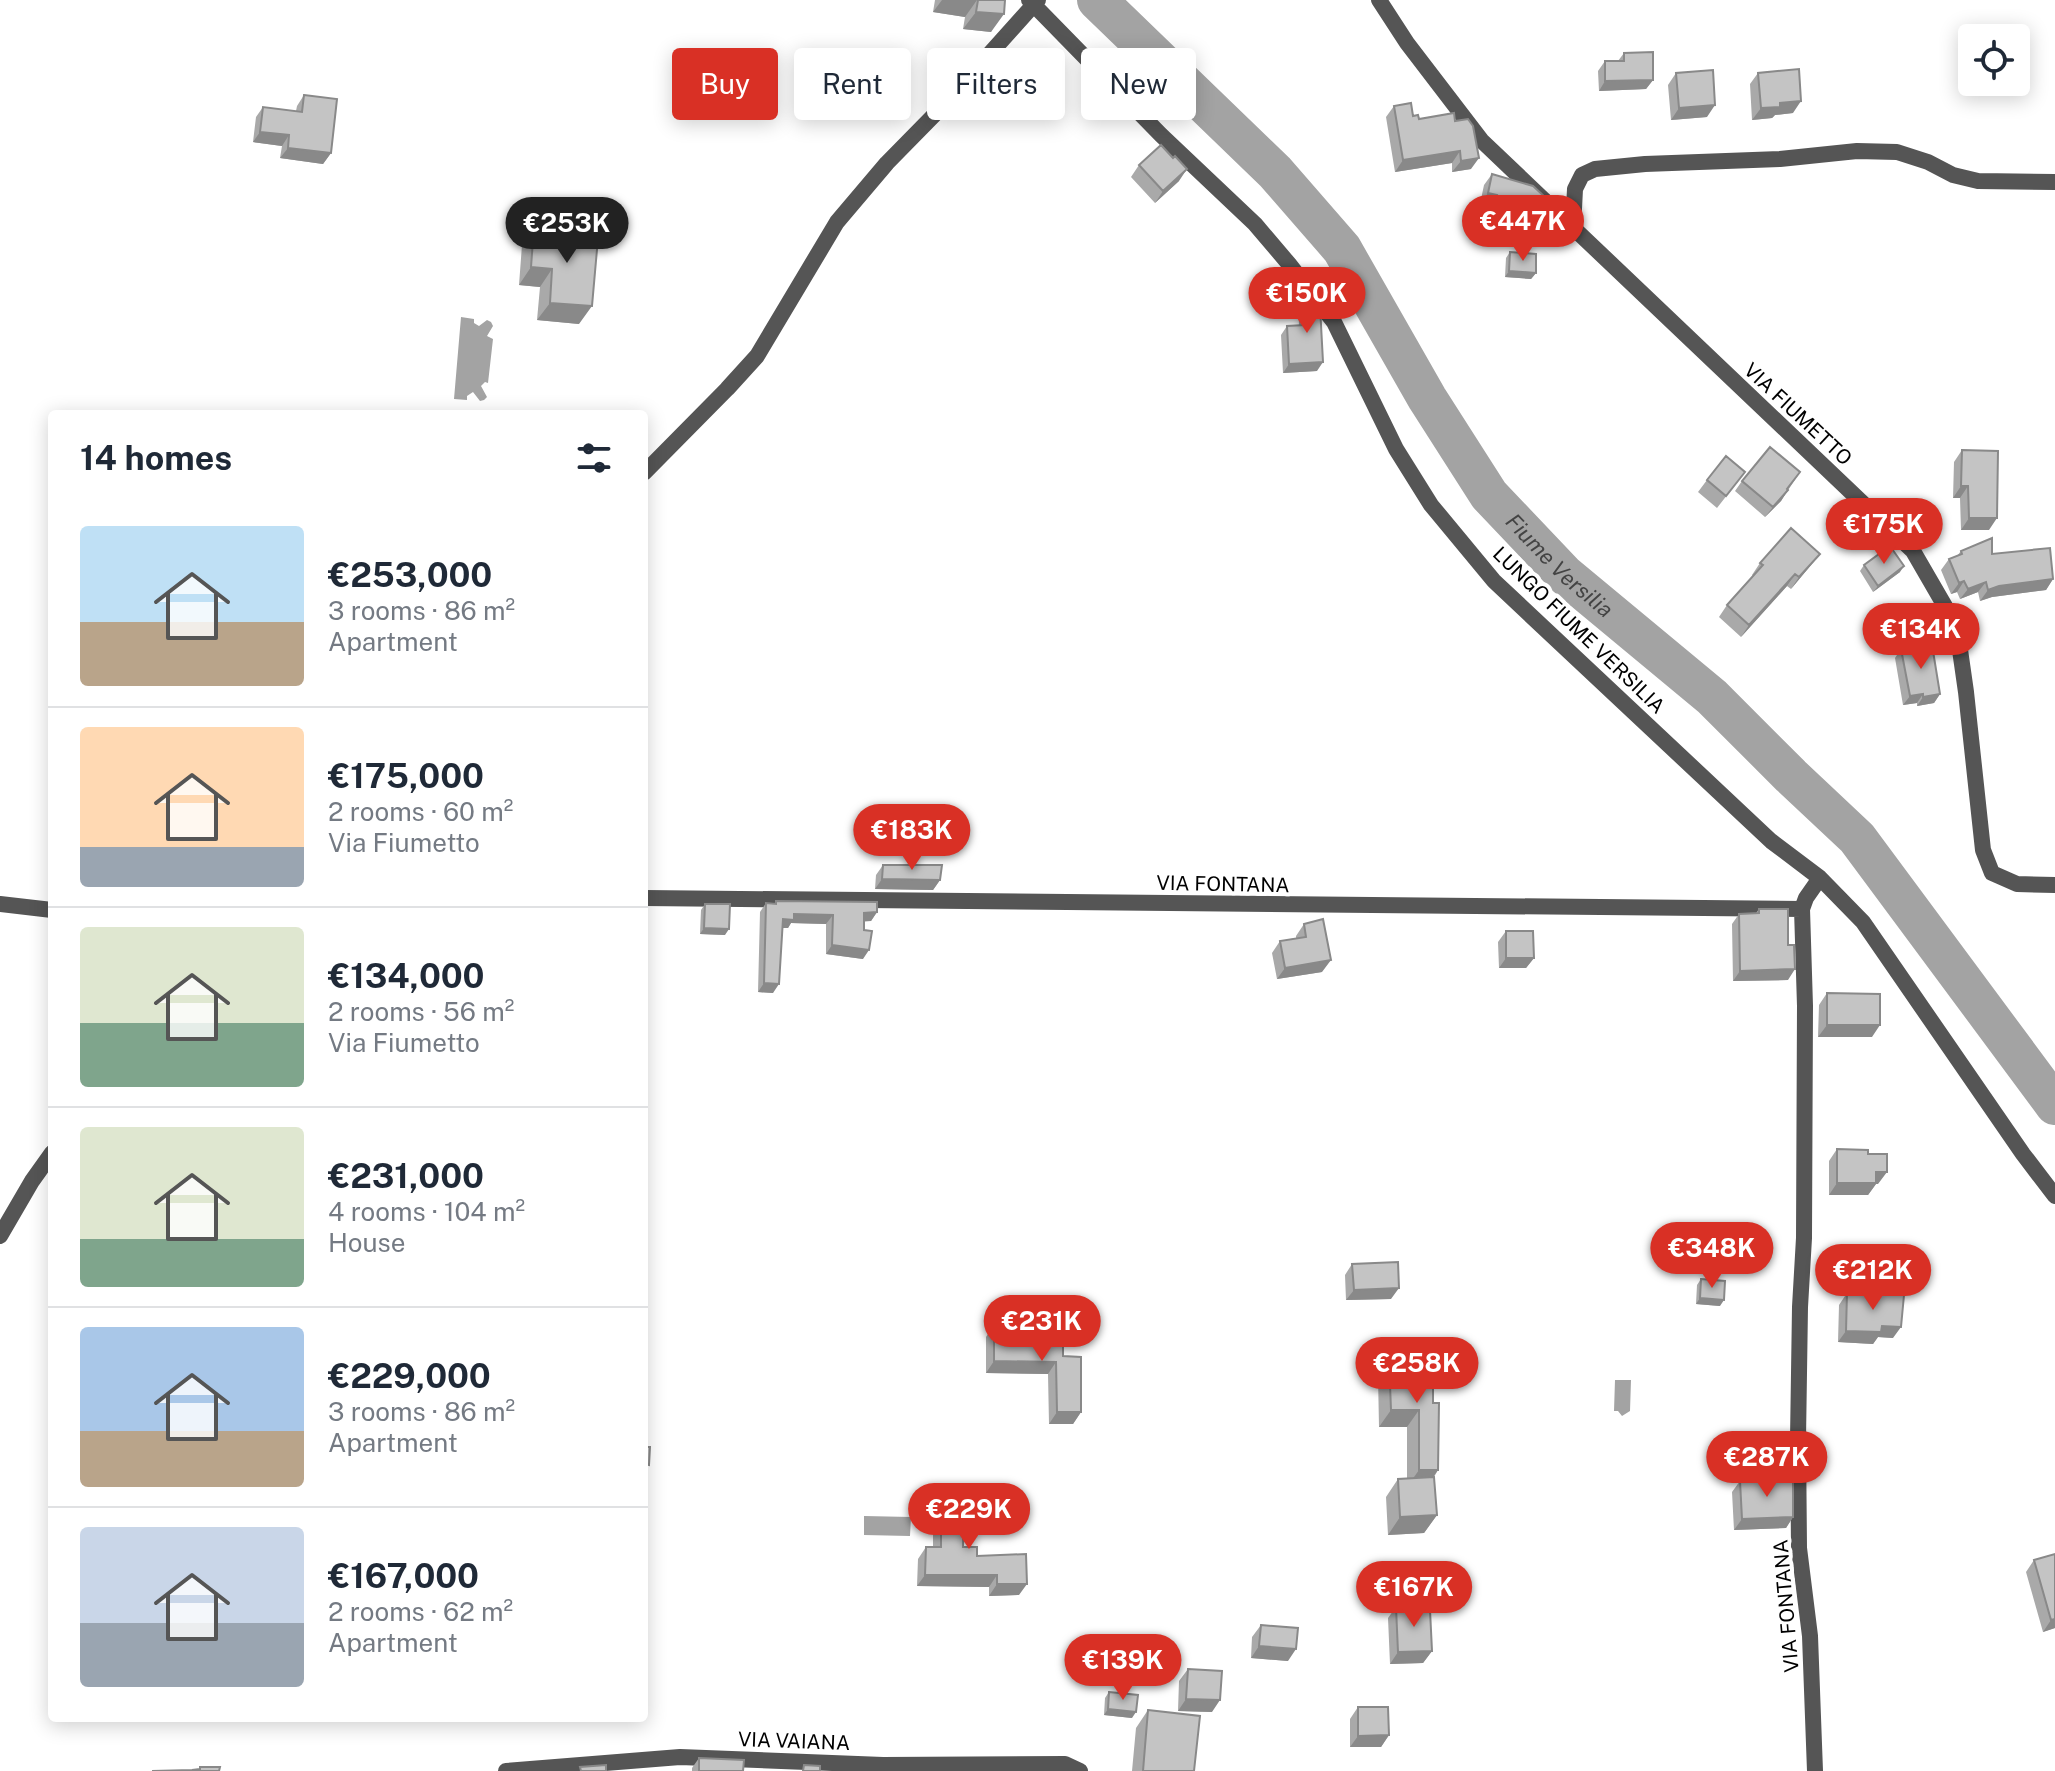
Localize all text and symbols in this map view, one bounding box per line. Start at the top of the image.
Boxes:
map controls [1958,24,2030,96]
button: locate [1958,24,2030,96]
chip: Buy [672,48,778,120]
chip: Rent [794,48,911,120]
chip: Filters [927,48,1065,120]
chip: New [1081,48,1196,120]
pin: €447K [1467,195,1579,263]
pin: €253K [511,197,623,265]
text: €447K [1480,205,1566,236]
text: €253K [524,207,610,238]
pin: €150K [1251,267,1363,335]
text: €150K [1266,277,1348,308]
street label: VIA FIUMETTO [1739,358,1857,470]
icon: filters [572,436,616,480]
text: 14 homes [80,438,232,478]
pin: €175K [1828,498,1940,566]
water label: Fiume Versilia [1501,508,1618,622]
text: €175K [1844,508,1924,539]
street label: LUNGO FIUME VERSILIA [1488,542,1670,718]
text: €253,000 [328,555,492,595]
icon: home [144,558,240,654]
text: 3 rooms · 86 m² [328,595,515,626]
pin: €134K [1865,603,1977,671]
text: €134K [1881,613,1961,644]
text: Apartment [328,626,458,657]
text: €175,000 [328,756,484,796]
icon: home [144,759,240,855]
text: 2 rooms · 60 m² [328,796,513,827]
pin: €183K [856,804,968,872]
text: €183K [871,814,953,845]
text: Via Fiumetto [328,827,480,858]
street label: VIA FONTANA [1156,871,1290,897]
text: €134,000 [328,956,484,996]
icon: home [144,959,240,1055]
text: 2 rooms · 56 m² [328,996,514,1027]
text: Via Fiumetto [328,1027,480,1058]
text: €231,000 [328,1156,484,1196]
icon: home [144,1159,240,1255]
text: 4 rooms · 104 m² [328,1196,525,1227]
pin: €348K [1656,1222,1768,1290]
text: House [328,1227,405,1258]
text: €348K [1668,1232,1756,1263]
pin: €212K [1817,1244,1929,1312]
text: €212K [1833,1254,1913,1285]
pin: €231K [986,1295,1098,1363]
text: €231K [1002,1305,1082,1336]
pin: €258K [1361,1337,1473,1405]
text: €258K [1373,1347,1461,1378]
text: €229,000 [328,1356,491,1396]
icon: home [144,1359,240,1455]
text: 3 rooms · 86 m² [328,1396,515,1427]
text: Apartment [328,1427,458,1458]
pin: €287K [1711,1431,1823,1499]
text: €287K [1724,1441,1810,1472]
pin: €229K [913,1483,1025,1551]
text: €229K [926,1493,1012,1524]
street label: VIA FONTANA [1768,1539,1804,1673]
text: €167,000 [328,1556,479,1596]
icon: home [144,1559,240,1655]
pin: €167K [1358,1561,1470,1629]
text: €167K [1374,1571,1454,1602]
text: 2 rooms · 62 m² [328,1596,513,1627]
text: Apartment [328,1627,458,1658]
pin: €139K [1067,1634,1179,1702]
text: €139K [1082,1644,1164,1675]
street label: VIA VAIANA [738,1727,850,1755]

